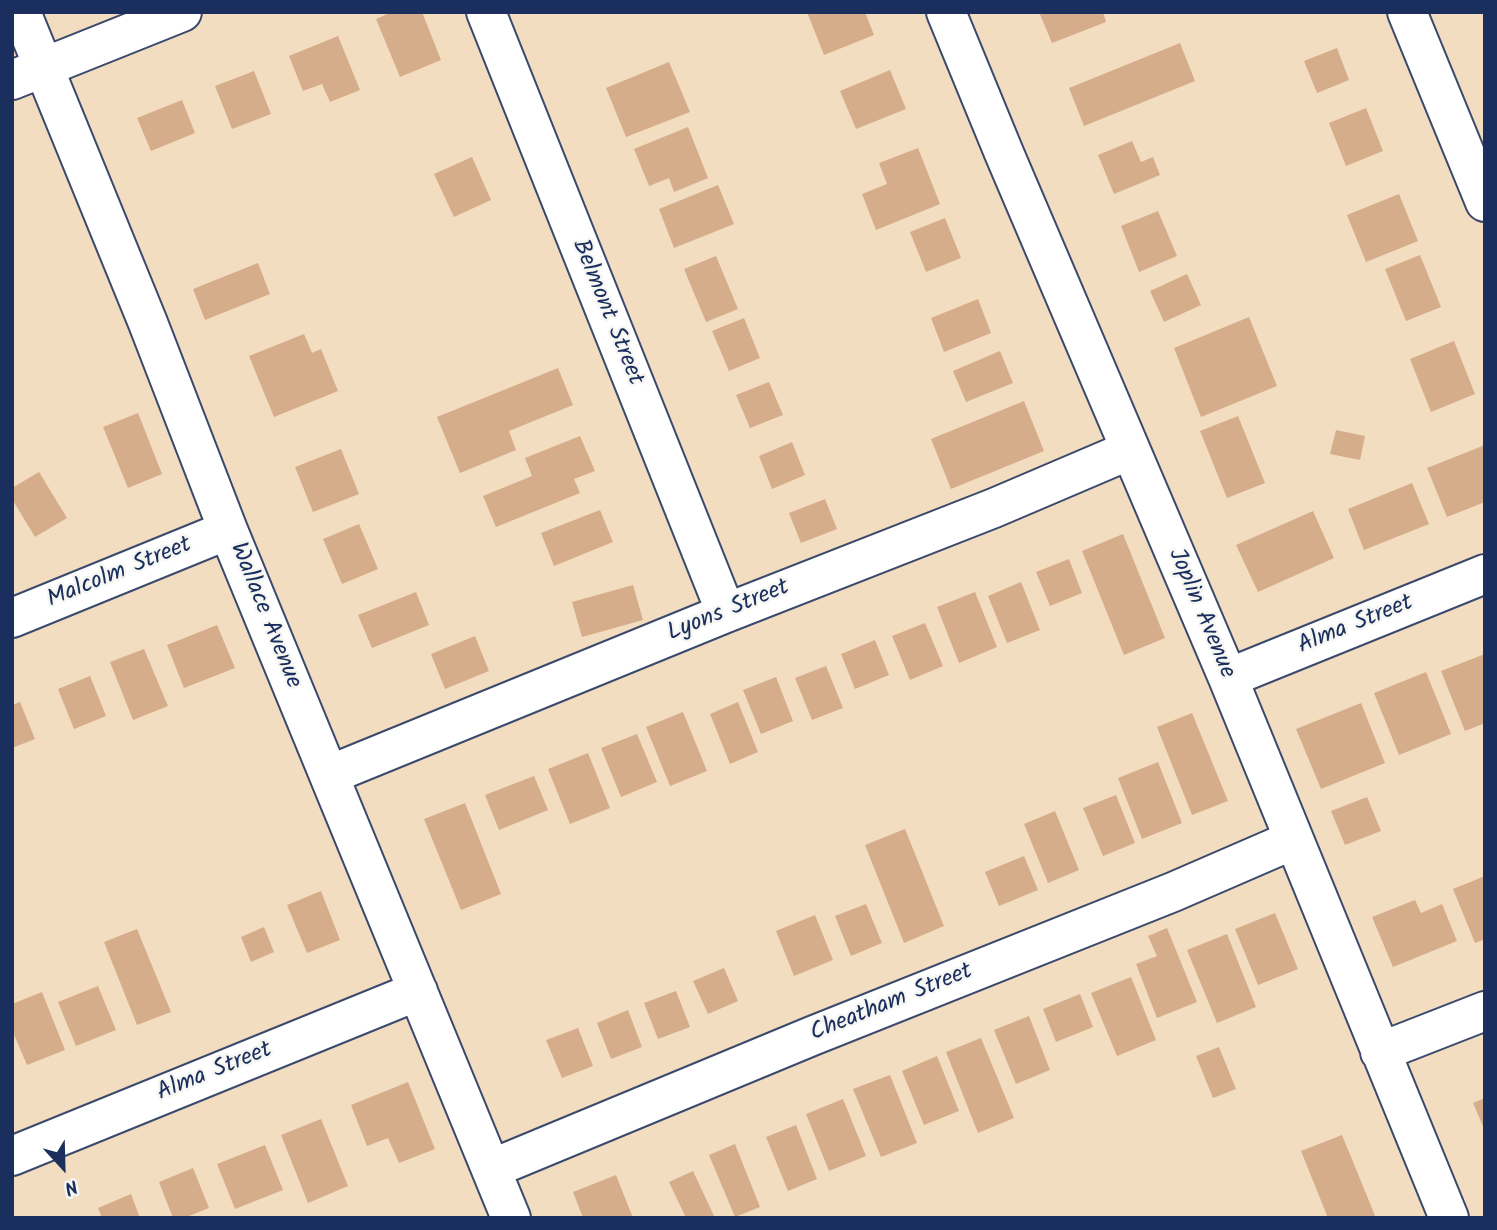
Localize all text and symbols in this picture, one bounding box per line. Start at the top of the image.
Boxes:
street label: Belmont Street [564,236,648,390]
street label: Malcolm Street [44,532,196,616]
street label: Wallace Avenue [222,539,306,693]
street label: Joplin Avenue [1160,545,1240,683]
street label: Lyons Street [664,575,794,649]
street label: Alma Street [1294,590,1418,662]
street label: Cheatham Street [807,958,977,1050]
street label: Alma Street [153,1037,277,1109]
north arrow [28,1132,98,1202]
text: N [60,1170,82,1203]

